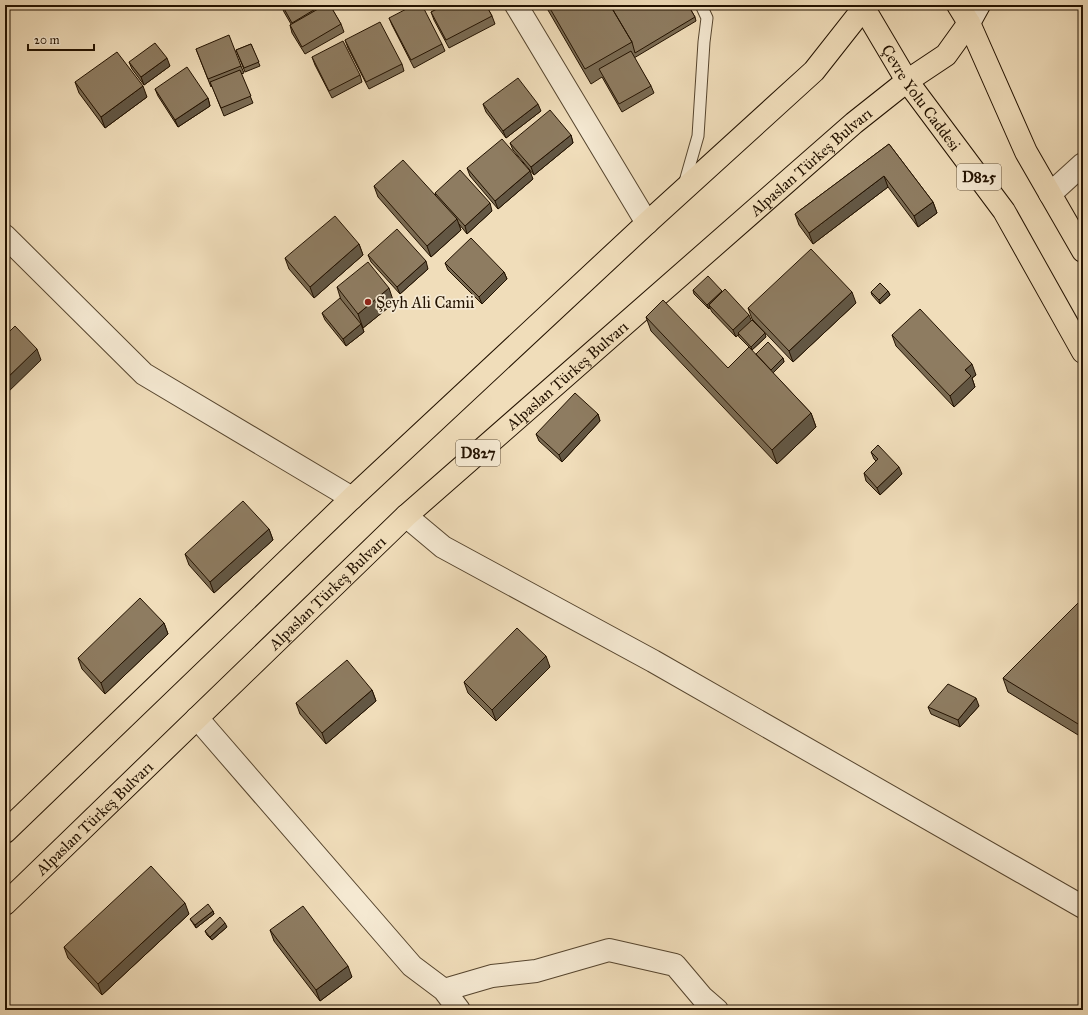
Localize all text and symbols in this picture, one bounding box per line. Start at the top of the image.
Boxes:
scale bar [28,26,94,52]
text: 20 m [34,33,60,47]
street label: Çevre Yolu Caddesi [878,41,965,155]
street label: Alpaslan Türkeş Bulvarı [745,103,876,220]
road number: D825 [957,164,1001,190]
place label: Şeyh Ali Camii [376,293,475,312]
marker: Şeyh Ali Camii [363,297,373,307]
street label: Alpaslan Türkeş Bulvarı [501,316,632,434]
road number: D827 [456,440,500,466]
street label: Alpaslan Türkeş Bulvarı [264,531,390,654]
street label: Alpaslan Türkeş Bulvarı [31,756,157,879]

